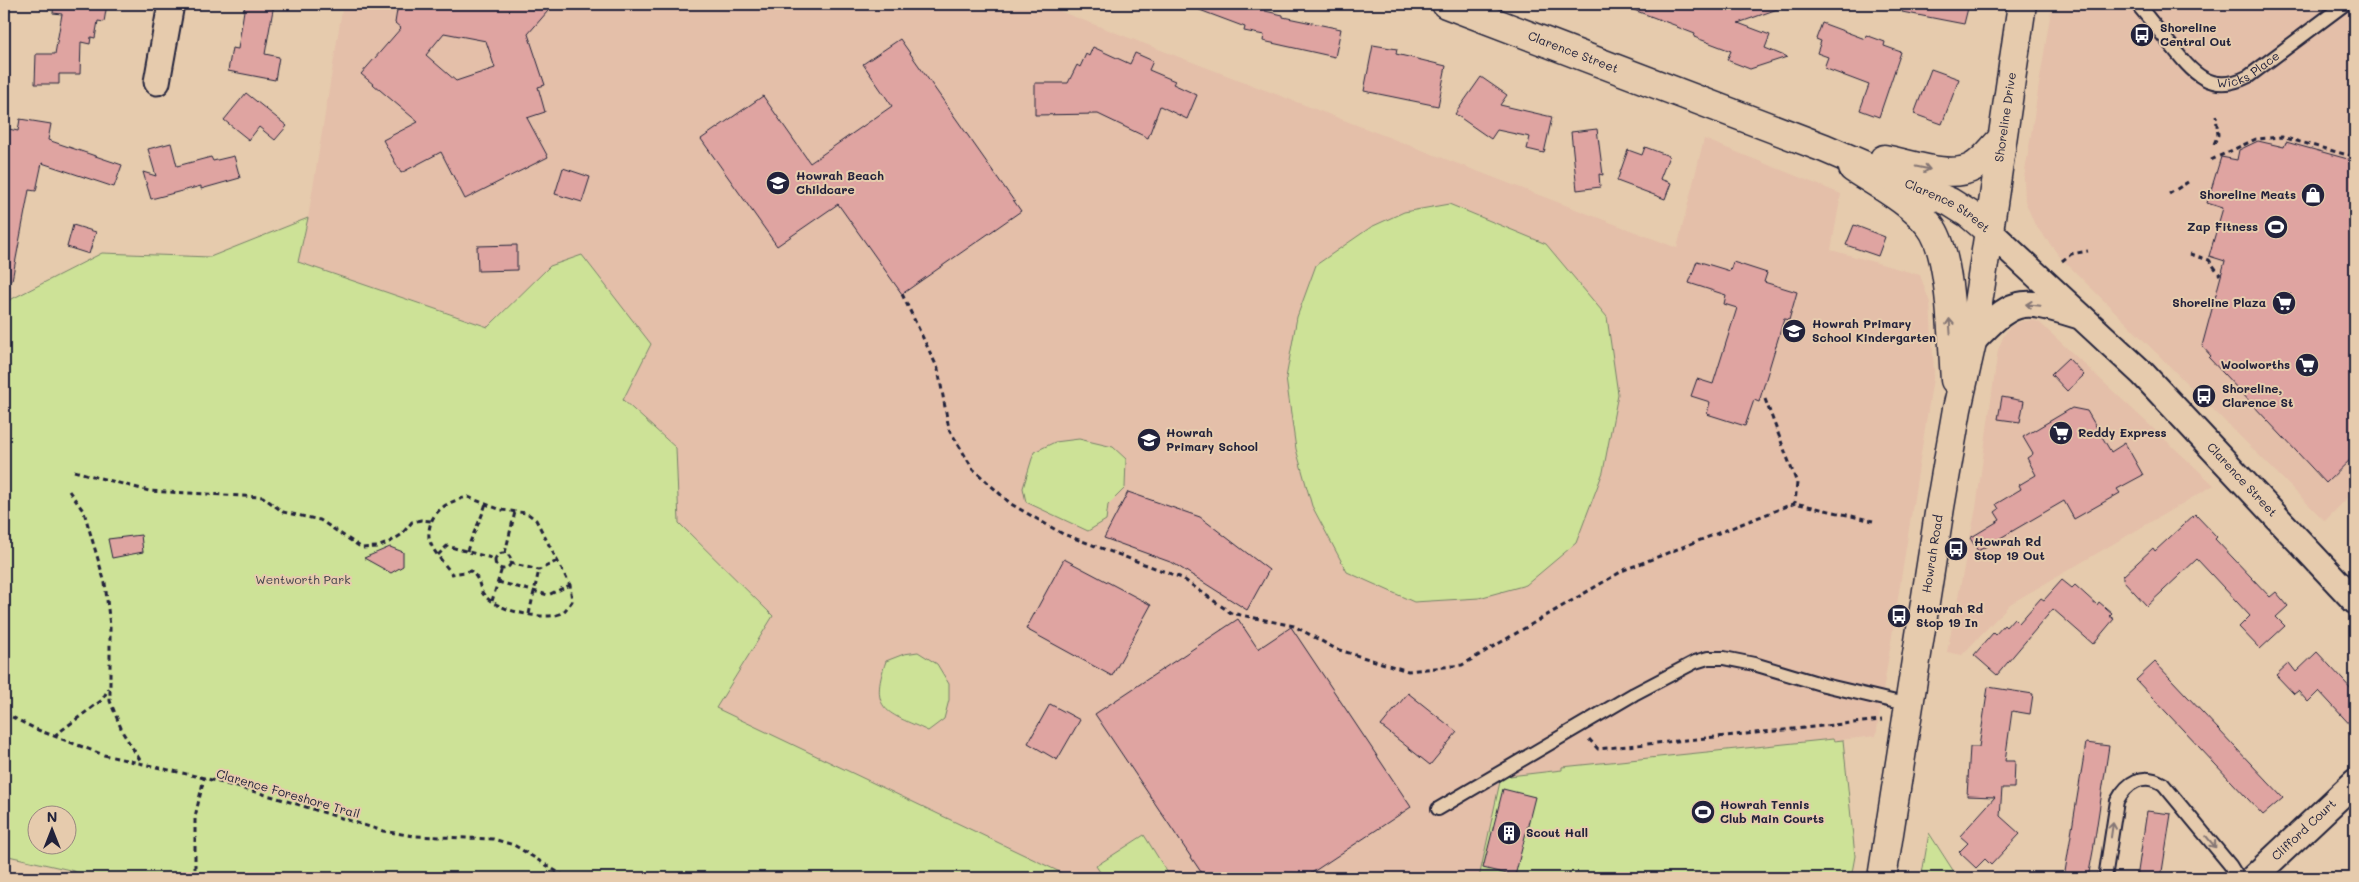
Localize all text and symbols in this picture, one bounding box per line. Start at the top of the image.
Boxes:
place label: Shoreline Central Out [2160,19,2231,49]
bus stop icon: Shoreline Central Out [2129,22,2155,48]
street label: Clarence Street [1526,27,1621,76]
street label: Wicks Place [2217,47,2282,90]
street label: Shoreline Drive [1990,71,2019,163]
one-way arrow [1915,164,1931,173]
place label: Howrah Beach Childcare [796,167,884,197]
school or university icon: Howrah Beach Childcare [765,170,791,196]
street label: Clarence Street [1903,175,1994,235]
shop icon: Shoreline Meats [2300,182,2326,208]
place label: Shoreline Meats [2200,186,2296,202]
sports icon: Zap Fitness [2263,214,2289,240]
place label: Zap Fitness [2187,218,2258,234]
supermarket icon: Shoreline Plaza [2271,290,2297,316]
place label: Shoreline Plaza [2172,294,2266,310]
one-way arrow [2026,300,2042,310]
place label: Howrah Primary School Kindergarten [1812,315,1936,345]
school or university icon: Howrah Primary School Kindergarten [1781,318,1807,344]
one-way arrow [1946,318,1955,334]
supermarket icon: Woolworths [2294,352,2320,378]
place label: Woolworths [2221,356,2290,372]
place label: Shoreline, Clarence St [2222,380,2293,410]
bus stop icon: Shoreline, Clarence St [2191,383,2217,409]
supermarket icon: Reddy Express [2048,420,2074,446]
place label: Howrah Primary School [1166,424,1258,454]
place label: Reddy Express [2078,424,2167,440]
school or university icon: Howrah Primary School [1136,427,1162,453]
street label: Clarence Street [2204,439,2281,520]
street label: Howrah Road [1918,513,1946,594]
place label: Howrah Rd Stop 19 Out [1974,533,2045,563]
bus stop icon: Howrah Rd Stop 19 Out [1943,536,1969,562]
park label: Wentworth Park [255,571,351,587]
place label: Howrah Rd Stop 19 In [1916,600,1983,630]
bus stop icon: Howrah Rd Stop 19 In [1886,603,1912,629]
street label: Clarence Foreshore Trail [215,765,362,821]
street label: Clifford Court [2268,795,2339,864]
place label: Howrah Tennis Club Main Courts [1720,796,1824,826]
sports icon: Howrah Tennis Club Main Courts [1690,799,1716,825]
north arrow [28,804,78,854]
text: N [47,807,57,826]
building icon: Scout Hall [1496,820,1522,846]
one-way arrow [2108,822,2118,838]
place label: Scout Hall [1526,824,1588,840]
one-way arrow [2206,835,2217,848]

